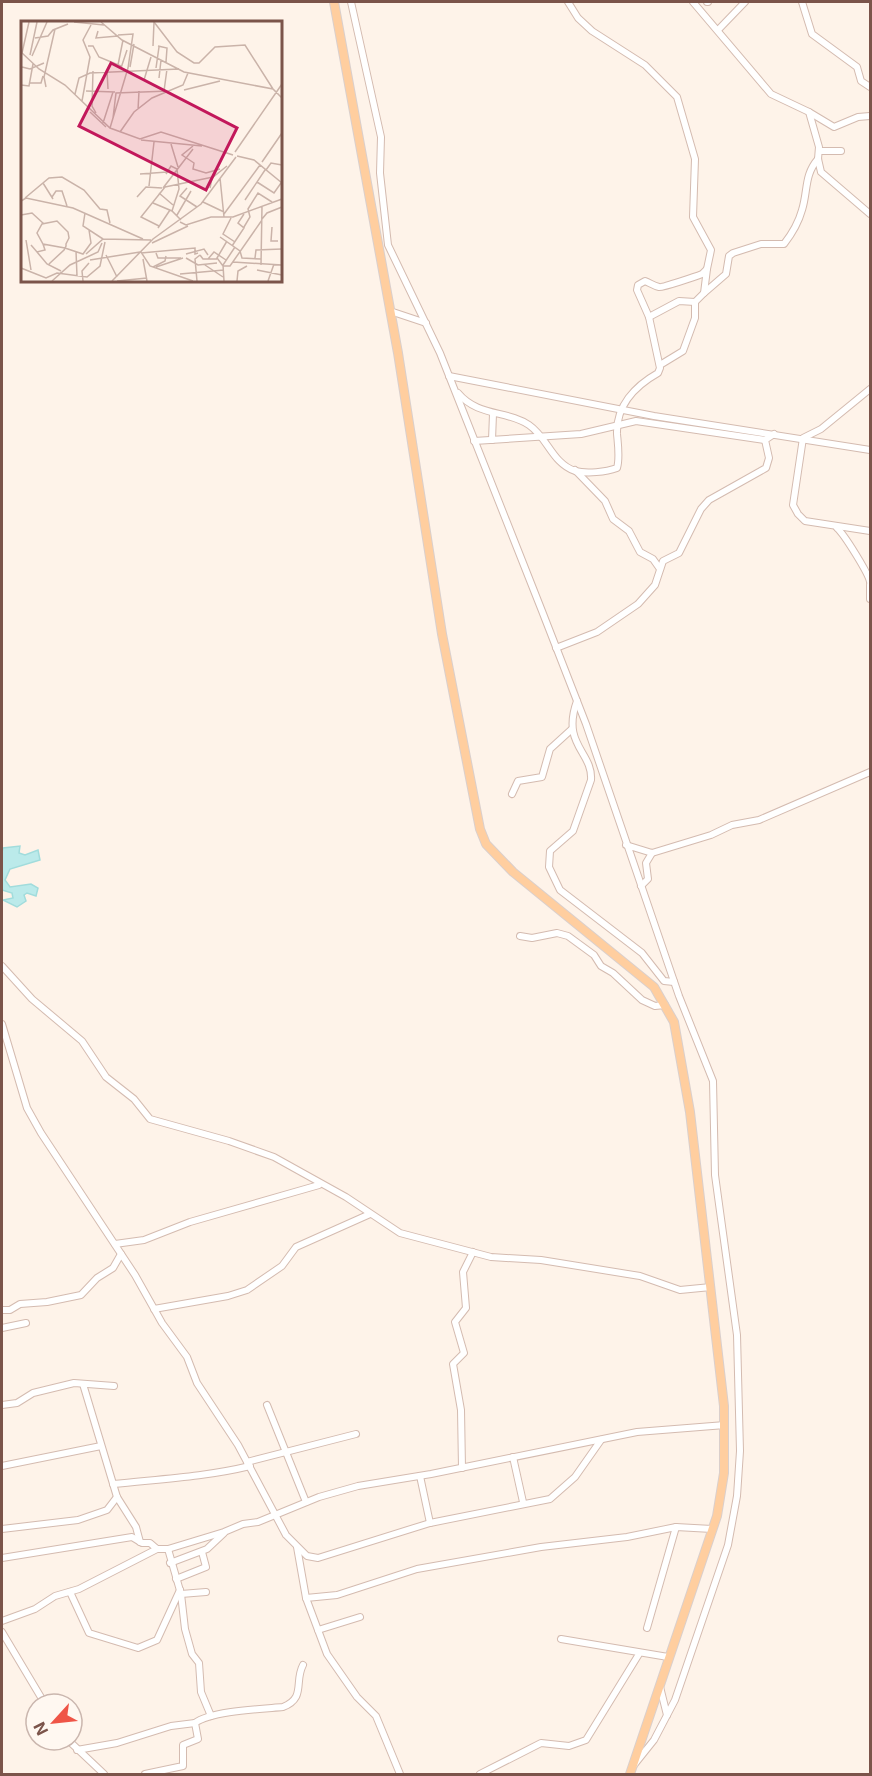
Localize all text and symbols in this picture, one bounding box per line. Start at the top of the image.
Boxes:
inset map [21,21,282,282]
north arrow [24,1692,84,1752]
text: N [29,1719,52,1739]

